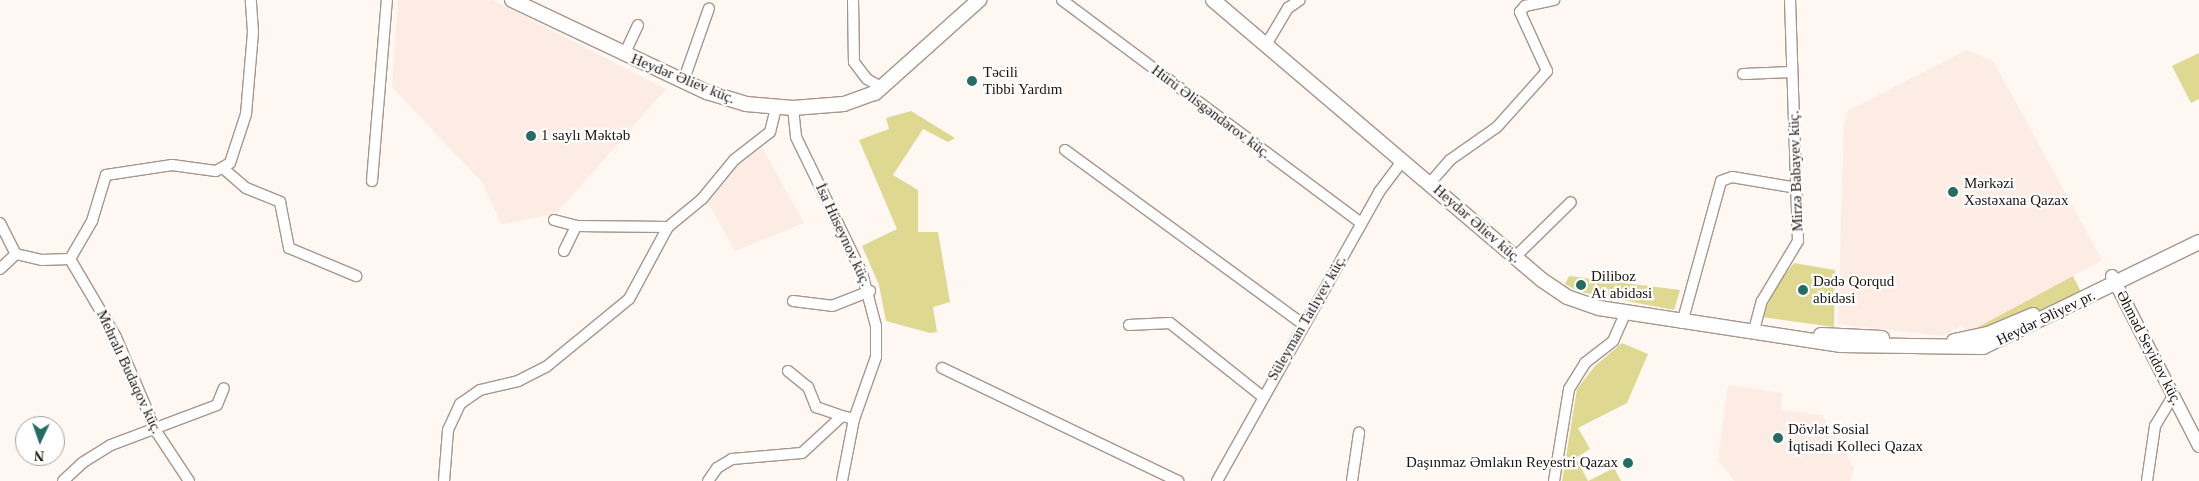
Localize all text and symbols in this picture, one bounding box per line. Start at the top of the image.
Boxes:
street label: Heydər Əliev küç. [628,50,738,108]
street label: Hürü Əlisgəndərov küç. [1148,61,1274,163]
place label: Təcili Tibbi Yardım [983,63,1063,98]
marker: Təcili Tibbi Yardım [965,74,979,88]
street label: Mirzə Babayev küç. [1785,110,1807,232]
place label: 1 saylı Məktəb [541,127,630,145]
marker: 1 saylı Məktəb [525,130,537,142]
place label: Mərkəzi Xəstəxana Qazax [1964,174,2069,209]
street label: İsa Hüseynov küç. [811,181,875,289]
street label: Heydər Əliev küç. [1429,181,1525,267]
marker: Mərkəzi Xəstəxana Qazax [1946,185,1960,199]
street label: Süleyman Tatlıyev küç. [1264,252,1350,384]
place label: Diliboz At abidəsi [1591,267,1652,302]
place label: Dədə Qorqud abidəsi [1813,272,1894,307]
marker: Diliboz At abidəsi [1575,279,1587,291]
marker: Dədə Qorqud abidəsi [1797,284,1809,296]
street label: Heydər Əliyev pr. [1994,286,2098,350]
street label: Əhməd Seyidov küç. [2112,288,2186,408]
street label: Mehralı Budaqov küç. [92,307,166,437]
north arrow [15,416,65,466]
place label: Dövlət Sosial İqtisadi Kolleci Qazax [1788,420,1923,455]
marker: Dövlət Sosial İqtisadi Kolleci Qazax [1772,432,1784,444]
text: N [34,448,45,463]
place label: Daşınmaz Əmlakın Reyestri Qazax [1406,454,1618,472]
marker: Daşınmaz Əmlakın Reyestri Qazax [1622,457,1634,469]

